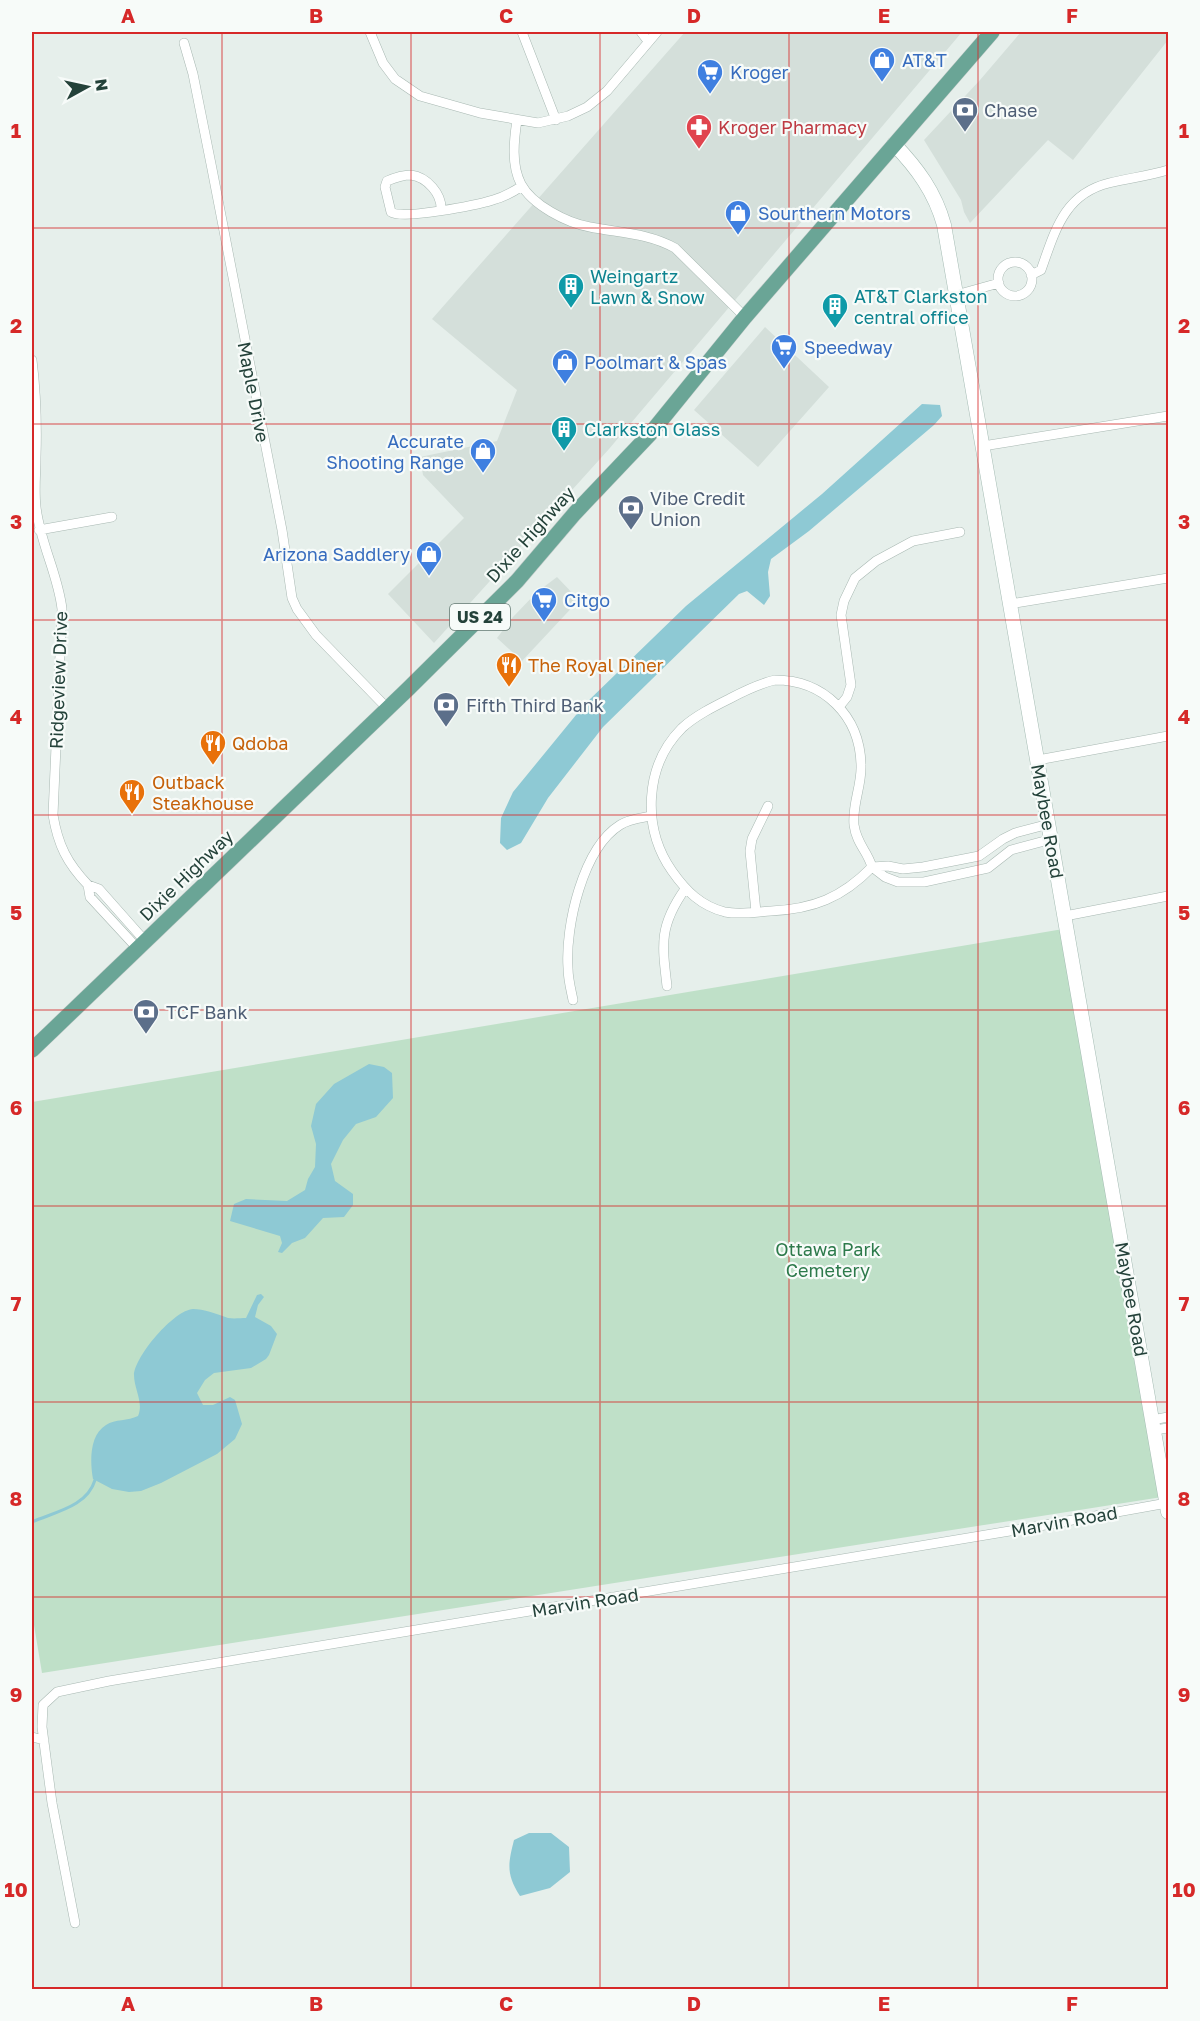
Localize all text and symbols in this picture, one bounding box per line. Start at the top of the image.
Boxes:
text: A [121,3,135,27]
text: B [309,3,323,27]
text: C [499,3,513,27]
text: D [687,3,701,27]
text: E [878,3,890,27]
text: F [1066,3,1078,27]
shop icon: AT&T [867,45,897,83]
place label: AT&T [902,49,947,71]
north arrow [57,57,117,117]
supermarket icon: Kroger [695,57,725,95]
place label: Kroger [730,61,789,83]
text: N [91,77,113,92]
bank icon: Chase [950,95,980,133]
place label: Chase [984,99,1037,121]
pharmacy icon: Kroger Pharmacy [684,112,714,150]
place label: Kroger Pharmacy [718,116,867,138]
text: 1 [11,118,21,142]
text: 1 [1179,118,1189,142]
shop icon: Sourthern Motors [723,198,753,236]
place label: Sourthern Motors [758,202,911,224]
place label: Weingartz Lawn & Snow [590,265,705,308]
building icon: Weingartz Lawn & Snow [556,271,586,309]
place label: AT&T Clarkston central office [854,285,987,328]
building icon: AT&T Clarkston central office [820,291,850,329]
text: 2 [10,313,22,337]
text: 2 [1178,313,1190,337]
supermarket icon: Speedway [769,332,799,370]
place label: Speedway [804,336,893,358]
street label: Maple Drive [233,340,275,444]
shop icon: Poolmart & Spas [550,347,580,385]
place label: Poolmart & Spas [584,351,727,373]
building icon: Clarkston Glass [549,414,579,452]
place label: Clarkston Glass [584,418,720,440]
place label: Accurate Shooting Range [326,430,464,473]
shop icon: Accurate Shooting Range [468,436,498,474]
street label: Dixie Highway [481,481,579,587]
place label: Vibe Credit Union [650,487,746,530]
bank icon: Vibe Credit Union [616,493,646,531]
text: 3 [10,509,22,533]
text: 3 [1178,509,1190,533]
shop icon: Arizona Saddlery [414,539,444,577]
place label: Arizona Saddlery [263,543,410,565]
supermarket icon: Citgo [529,585,559,623]
place label: Citgo [564,589,610,611]
road number: US 24 [450,604,510,630]
street label: Ridgeview Drive [45,611,71,749]
restaurant icon: The Royal Diner [494,650,524,688]
place label: The Royal Diner [528,654,664,676]
bank icon: Fifth Third Bank [431,690,461,728]
place label: Fifth Third Bank [466,694,604,716]
text: 4 [10,704,22,728]
text: 4 [1178,704,1190,728]
restaurant icon: Qdoba [198,728,228,766]
place label: Qdoba [232,732,288,754]
street label: Maybee Road [1027,762,1069,880]
place label: Outback Steakhouse [152,771,254,814]
restaurant icon: Outback Steakhouse [117,777,147,815]
street label: Dixie Highway [135,825,237,925]
text: 5 [10,900,22,924]
text: 5 [1178,900,1190,924]
bank icon: TCF Bank [131,997,161,1035]
place label: TCF Bank [166,1001,248,1023]
text: 6 [10,1095,22,1119]
text: 6 [1178,1095,1190,1119]
park label: Ottawa Park Cemetery [775,1238,881,1281]
street label: Maybee Road [1111,1240,1153,1358]
text: 7 [11,1291,22,1315]
text: 7 [1179,1291,1190,1315]
text: 8 [10,1486,22,1510]
text: 8 [1178,1486,1190,1510]
street label: Marvin Road [1009,1501,1119,1541]
street label: Marvin Road [530,1583,640,1621]
text: 9 [10,1682,22,1706]
text: 9 [1178,1682,1190,1706]
text: 10 [4,1877,28,1901]
text: 10 [1172,1877,1196,1901]
text: A [121,1991,135,2015]
text: B [309,1991,323,2015]
text: C [499,1991,513,2015]
text: D [687,1991,701,2015]
text: E [878,1991,890,2015]
text: F [1066,1991,1078,2015]

